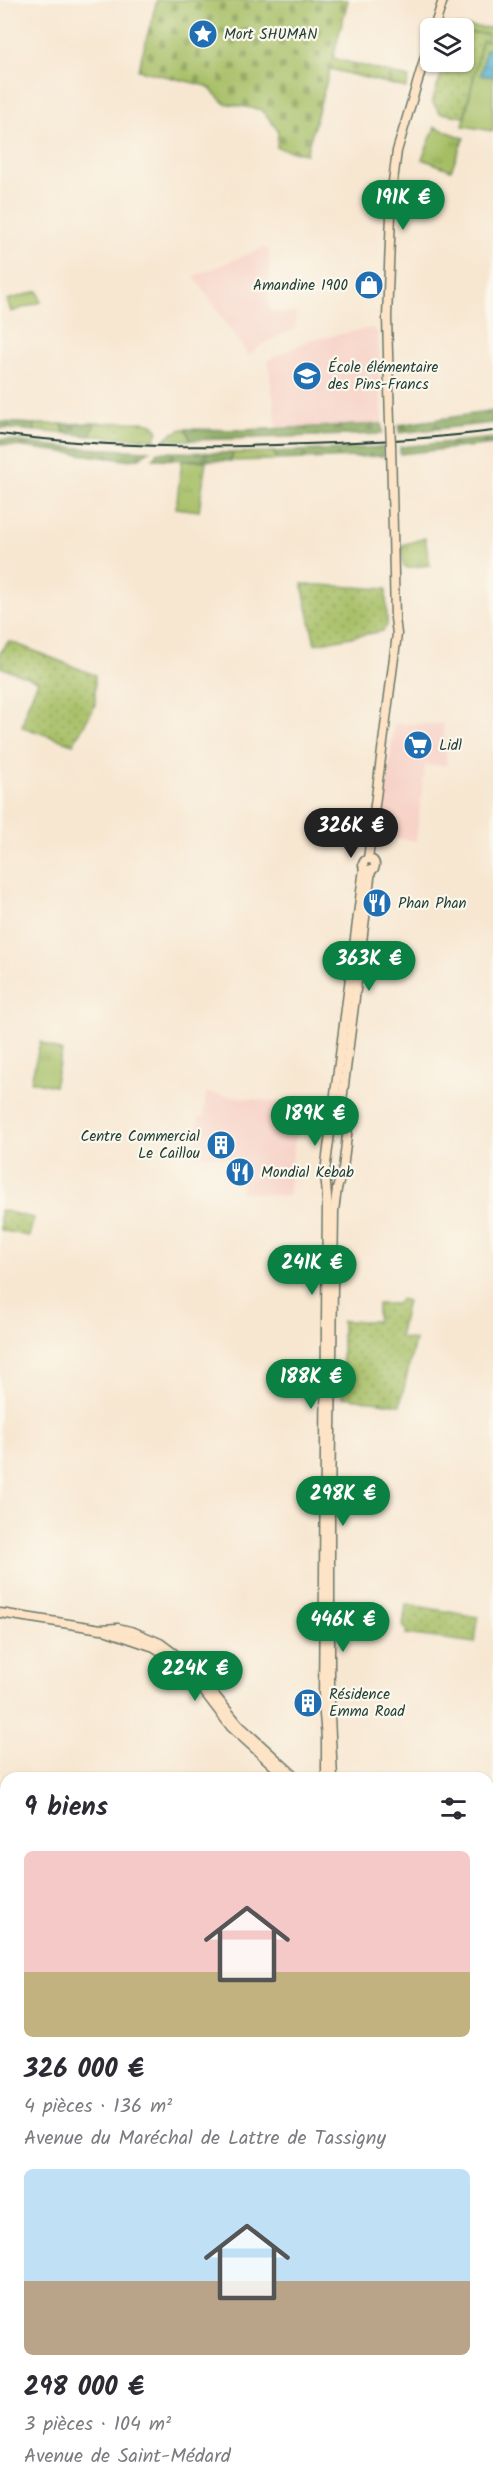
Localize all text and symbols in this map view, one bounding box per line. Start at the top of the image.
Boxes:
place icon: Mort SHUMAN [187,18,219,50]
map controls [420,18,474,72]
button: layers [420,18,474,72]
place label: Mort SHUMAN [224,23,318,47]
pin: 191K € [354,180,452,231]
text: 191K € [376,183,430,215]
shop icon: Amandine 1900 [353,269,385,301]
place label: Amandine 1900 [253,274,348,298]
place label: École élémentaire des Pins-Francs [328,356,439,397]
school or university icon: École élémentaire des Pins-Francs [291,360,323,392]
supermarket icon: Lidl [402,729,434,761]
place label: Lidl [439,734,462,758]
pin: 326K € [302,808,400,859]
text: 326K € [318,811,384,843]
restaurant icon: Phan Phan [361,887,393,919]
place label: Phan Phan [398,892,466,916]
pin: 363K € [320,941,418,992]
text: 363K € [336,944,402,976]
pin: 189K € [266,1096,364,1147]
text: 189K € [285,1099,345,1131]
place label: Centre Commercial Le Caillou [80,1125,200,1166]
building icon: Centre Commercial Le Caillou [205,1129,237,1161]
restaurant icon: Mondial Kebab [224,1156,256,1188]
place label: Mondial Kebab [261,1161,354,1185]
pin: 241K € [263,1245,361,1296]
text: 241K € [281,1248,343,1280]
pin: 188K € [262,1359,360,1410]
text: 188K € [280,1362,342,1394]
pin: 298K € [294,1476,392,1527]
text: 298K € [310,1479,376,1511]
pin: 446K € [294,1602,392,1653]
text: 446K € [310,1605,376,1637]
pin: 224K € [146,1651,244,1702]
text: 224K € [162,1654,228,1686]
place label: Résidence Emma Road [329,1683,405,1724]
building icon: Résidence Emma Road [292,1687,324,1719]
text: 9 biens [24,1787,108,1829]
icon: filters [437,1792,470,1825]
icon: home [193,1890,301,1998]
text: 326 000 € [24,2049,144,2091]
text: 4 pièces · 136 m² [24,2091,172,2123]
text: Avenue du Maréchal de Lattre de Tassigny [24,2123,386,2155]
icon: home [193,2208,301,2316]
text: 298 000 € [24,2367,144,2409]
text: 3 pièces · 104 m² [24,2409,171,2441]
text: Avenue de Saint-Médard [24,2441,231,2473]

